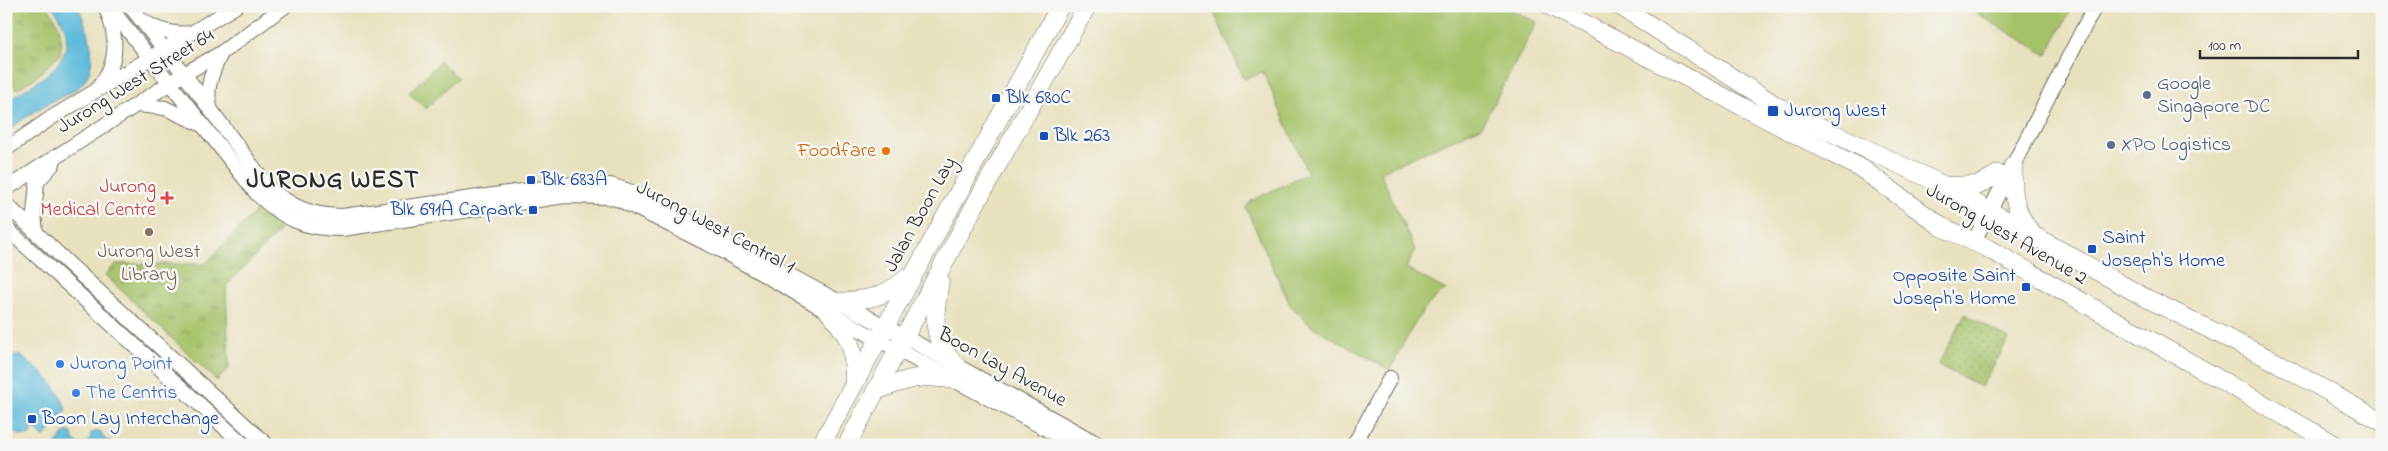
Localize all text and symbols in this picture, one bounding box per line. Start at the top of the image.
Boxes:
street label: Jurong West Street 64 [52,22,221,143]
scale bar [2200,28,2358,60]
text: 100 m [2208,35,2241,57]
place label: Google Singapore DC [2157,70,2270,123]
place label: Blk 680C [1005,84,1071,113]
marker: Google Singapore DC [2141,89,2153,101]
marker: Blk 680C [990,92,1002,104]
place label: Jurong West [1784,97,1887,127]
marker: Jurong West [1766,104,1780,118]
place label: Blk 263 [1053,122,1110,151]
marker: Blk 263 [1038,130,1050,142]
place label: XPO Logistics [2121,131,2231,161]
place label: Foodfare [797,137,876,166]
marker: XPO Logistics [2105,139,2117,151]
marker: Foodfare [880,145,892,157]
street label: Jalan Boon Lay [877,152,965,278]
district label: JURONG WEST [246,163,420,199]
place label: Blk 683A [540,166,607,195]
place label: Jurong Medical Centre [40,173,156,225]
marker: Blk 683A [525,174,537,186]
street label: Jurong West Central 1 [630,174,800,283]
street label: Jurong West Avenue 2 [1919,177,2092,294]
marker: Jurong Medical Centre [160,191,174,205]
place label: Blk 691A Carpark [390,196,523,225]
marker: Blk 691A Carpark [527,204,539,216]
place label: Saint Joseph's Home [2102,224,2225,276]
marker: Jurong West Library [143,226,155,238]
place label: Jurong West Library [98,238,201,290]
marker: Saint Joseph's Home [2086,243,2098,255]
place label: Opposite Saint Joseph's Home [1892,262,2016,314]
marker: Opposite Saint Joseph's Home [2020,281,2032,293]
street label: Boon Lay Avenue [931,320,1072,415]
place label: Jurong Point [70,350,173,380]
marker: Jurong Point [54,358,66,370]
place label: The Centris [86,379,177,408]
marker: The Centris [70,387,82,399]
place label: Boon Lay Interchange [41,405,219,435]
marker: Boon Lay Interchange [26,413,38,425]

